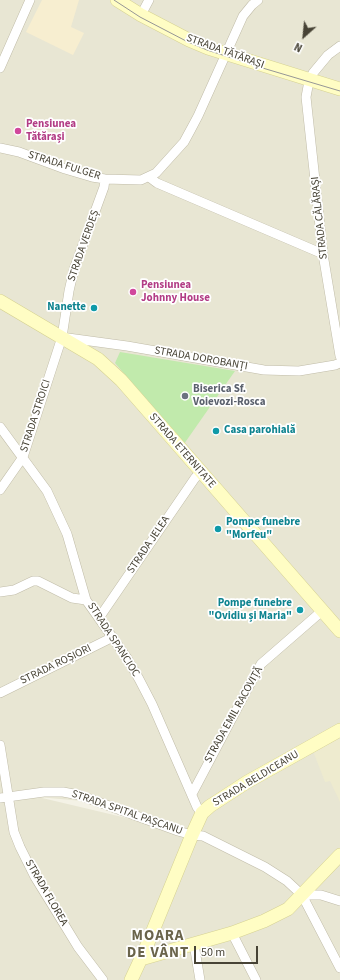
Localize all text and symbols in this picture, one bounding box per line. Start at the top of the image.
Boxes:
north arrow [284,16,324,56]
street label: STRADA TĂTĂRAȘI [184,32,266,72]
text: N [292,39,305,55]
place label: Pensiunea Tătărași [26,118,76,144]
marker: Pensiunea Tătărași [13,126,23,136]
street label: STRADA FULGER [26,149,102,183]
street label: STRADA CĂLĂRAȘI [309,176,331,260]
street label: STRADA VERDEȘ [66,209,102,283]
place label: Pensiunea Johnny House [141,279,210,305]
marker: Pensiunea Johnny House [128,287,138,297]
place label: Nanette [47,301,86,315]
marker: Nanette [89,303,99,313]
street label: STRADA DOROBANȚI [153,344,249,374]
street label: STRADA STROICI [18,378,54,454]
place label: Biserica Sf. Voievozi-Rosca [193,383,265,409]
marker: Biserica Sf. Voievozi-Rosca [180,391,190,401]
street label: STRADA ETERNITATE [146,411,218,491]
place label: Casa parohială [224,424,295,438]
marker: Casa parohială [211,426,221,436]
street label: STRADA JELEA [125,514,173,576]
place label: Pompe funebre "Morfeu" [226,516,300,542]
marker: Pompe funebre "Morfeu" [213,524,223,534]
place label: Pompe funebre "Ovidiu și Maria" [209,597,292,623]
street label: STRADA SPANCIOC [84,600,142,680]
marker: Pompe funebre "Ovidiu și Maria" [295,605,305,615]
street label: STRADA ROȘIORI [18,642,94,688]
street label: STRADA EMIL RACOVIȚĂ [202,665,266,765]
street label: STRADA BELDICEANU [211,748,301,810]
street label: STRADA SPITAL PAȘCANU [70,788,184,838]
street label: STRADA FLOREA [22,857,70,929]
district label: MOARA DE VÂNT [127,928,189,963]
scale bar [196,938,260,964]
text: 50 m [201,944,225,961]

